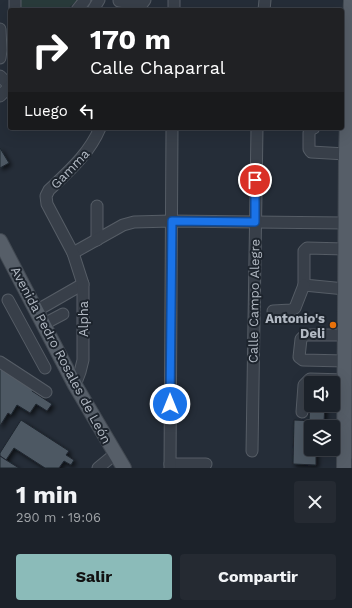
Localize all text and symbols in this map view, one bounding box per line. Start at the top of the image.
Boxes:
text: 170 m [90,23,171,56]
icon: right [24,24,76,76]
text: Calle Chaparral [90,57,225,78]
icon: left [76,100,98,122]
text: Luego [24,102,68,120]
street label: Gamma [48,146,93,192]
pin [238,163,272,197]
icon: arrive [244,169,266,191]
street label: Calle Campo Alegre [245,239,263,363]
street label: Avenida Pedro Rosales de León [8,264,114,446]
street label: Alpha [76,300,91,337]
place label: Antonio's Deli [265,311,325,341]
marker: Antonio's Deli [328,320,338,330]
map controls [304,376,340,456]
button: sound [304,376,340,412]
position arrow [149,383,191,425]
button: layers [304,420,340,456]
text: 1 min [16,481,78,509]
button: close [294,481,336,523]
text: 290 m · 19:06 [16,510,101,525]
button: Salir [16,554,172,600]
button: Compartir [180,554,336,600]

